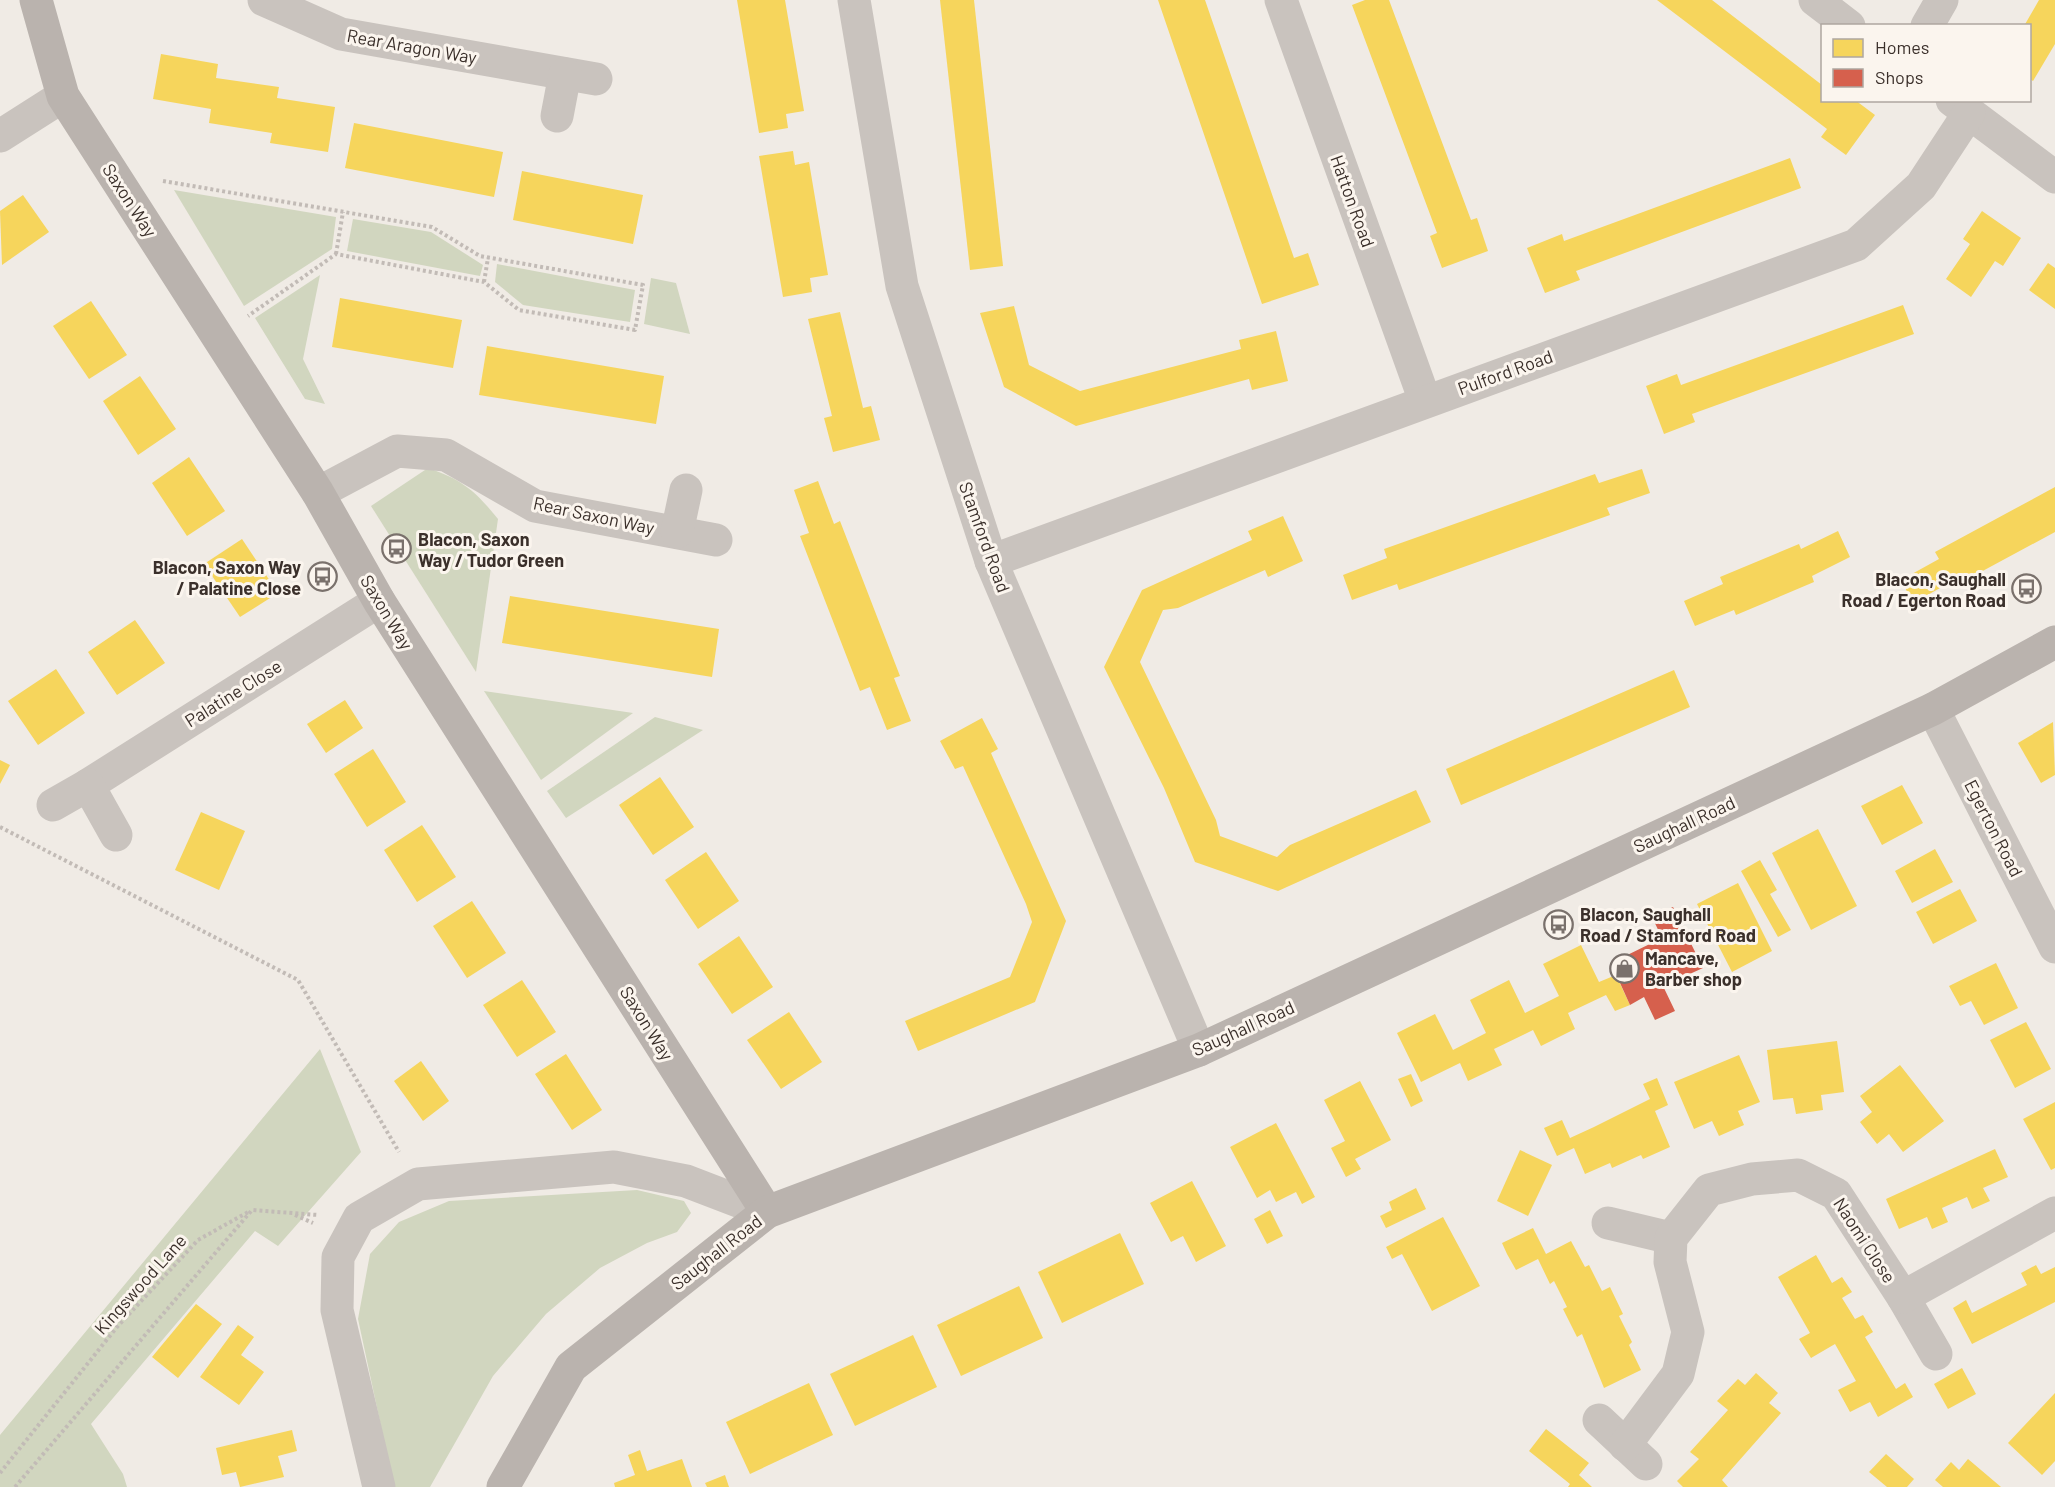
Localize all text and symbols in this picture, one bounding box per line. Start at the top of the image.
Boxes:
street label: Rear Aragon Way [345,24,479,68]
legend [1821,24,2031,102]
text: Homes [1875,36,1929,58]
text: Shops [1875,66,1924,88]
street label: Hatton Road [1326,152,1380,250]
street label: Saxon Way [98,159,162,241]
street label: Pulford Road [1454,345,1556,399]
street label: Stamford Road [955,479,1015,595]
street label: Rear Saxon Way [531,491,657,539]
place label: Blacon, Saxon Way / Tudor Green [418,528,564,571]
bus stop icon: Blacon, Saxon Way / Tudor Green [381,533,413,565]
place label: Blacon, Saxon Way / Palatine Close [153,556,301,599]
bus stop icon: Blacon, Saxon Way / Palatine Close [306,561,338,593]
place label: Blacon, Saughall Road / Egerton Road [1841,568,2006,611]
street label: Saxon Way [356,571,418,653]
bus stop icon: Blacon, Saughall Road / Egerton Road [2011,573,2043,605]
street label: Palatine Close [180,654,286,732]
street label: Egerton Road [1960,776,2028,880]
street label: Saughall Road [1630,791,1738,857]
place label: Blacon, Saughall Road / Stamford Road [1580,903,1756,946]
bus stop icon: Blacon, Saughall Road / Stamford Road [1543,908,1575,940]
place label: Mancave, Barber shop [1645,947,1742,990]
shop icon: Mancave, Barber shop [1608,952,1640,984]
street label: Saxon Way [616,982,678,1064]
street label: Saughall Road [1188,996,1298,1060]
street label: Naomi Close [1829,1193,1901,1287]
street label: Saughall Road [666,1210,766,1294]
street label: Kingswood Lane [89,1229,191,1339]

